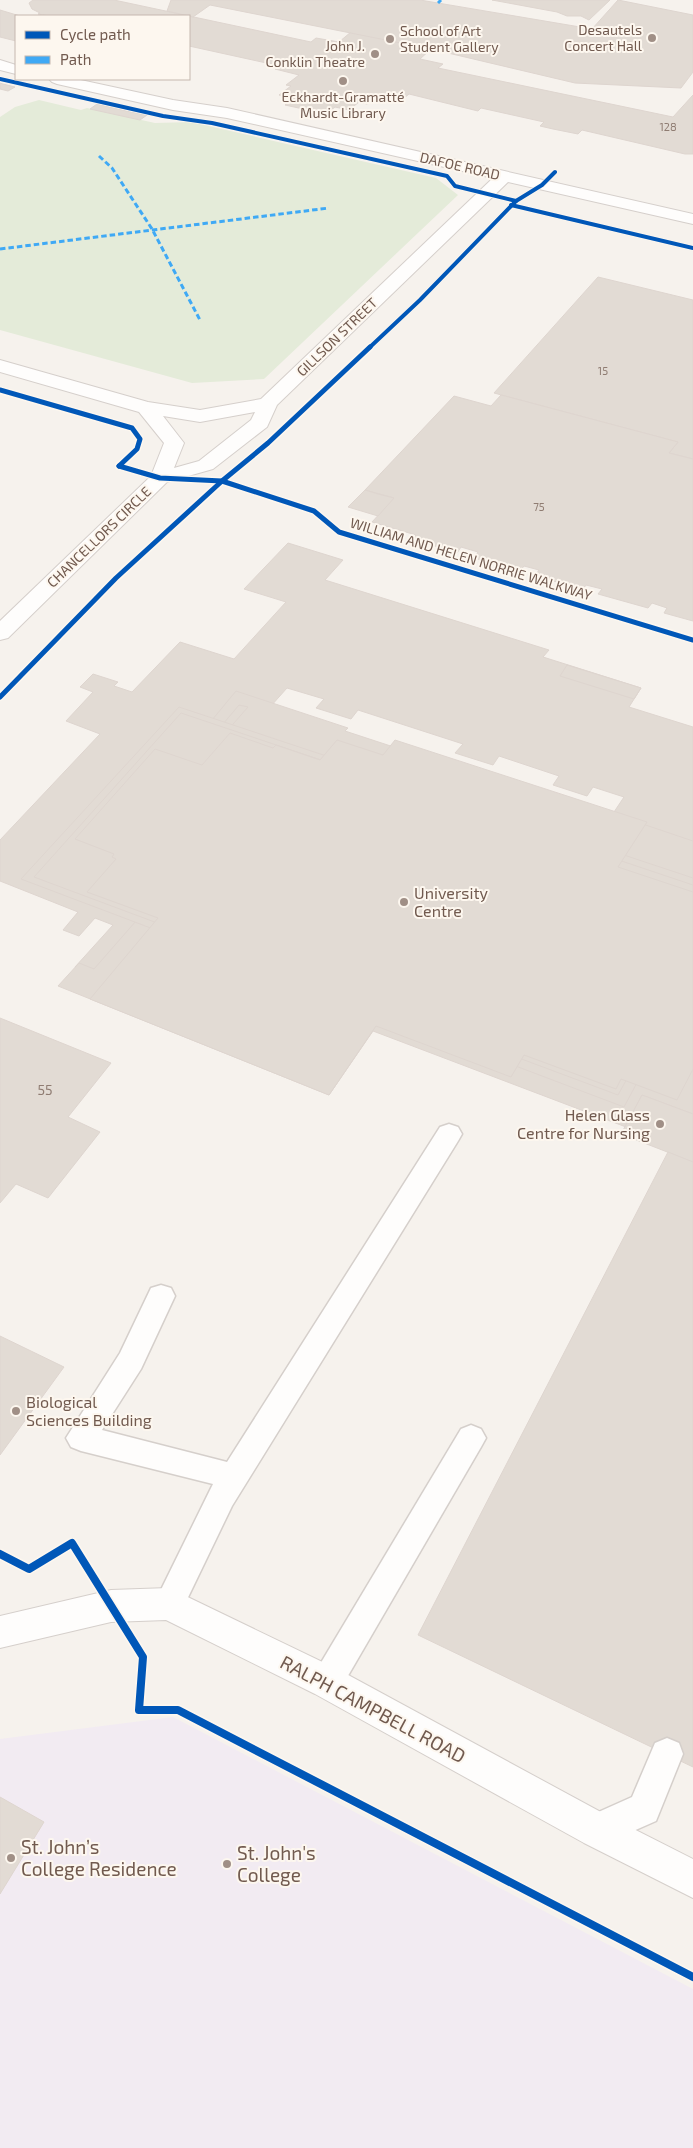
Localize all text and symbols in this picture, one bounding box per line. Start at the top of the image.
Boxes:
legend [15,15,190,80]
place label: Desautels Concert Hall [564,21,643,54]
place label: School of Art Student Gallery [400,22,499,55]
text: Cycle path [60,25,131,43]
marker: Desautels Concert Hall [646,32,658,44]
marker: School of Art Student Gallery [384,33,396,45]
place label: John J. Conklin Theatre [265,37,365,70]
marker: John J. Conklin Theatre [369,48,381,60]
text: Path [60,50,91,68]
marker: Eckhardt-Gramatté Music Library [337,75,349,87]
place label: Eckhardt-Gramatté Music Library [282,88,404,121]
house number: 128 [659,120,677,133]
street label: DAFOE ROAD [418,148,502,183]
street label: GILLSON STREET [293,294,381,379]
house number: 15 [598,364,608,377]
street label: CHANCELLORS CIRCLE [43,482,154,591]
house number: 75 [533,500,545,513]
street label: WILLIAM AND HELEN NORRIE WALKWAY [348,514,594,603]
place label: University Centre [414,883,489,920]
marker: University Centre [398,896,410,908]
house number: 55 [37,1081,53,1098]
place label: Helen Glass Centre for Nursing [517,1105,650,1142]
marker: Helen Glass Centre for Nursing [654,1118,666,1130]
place label: Biological Sciences Building [26,1392,152,1429]
marker: Biological Sciences Building [10,1405,22,1417]
street label: RALPH CAMPBELL ROAD [277,1650,470,1767]
place label: St. John’s College Residence [21,1835,177,1880]
place label: St. John's College [237,1841,316,1886]
marker: St. John’s College Residence [5,1852,17,1864]
marker: St. John's College [221,1858,233,1870]

